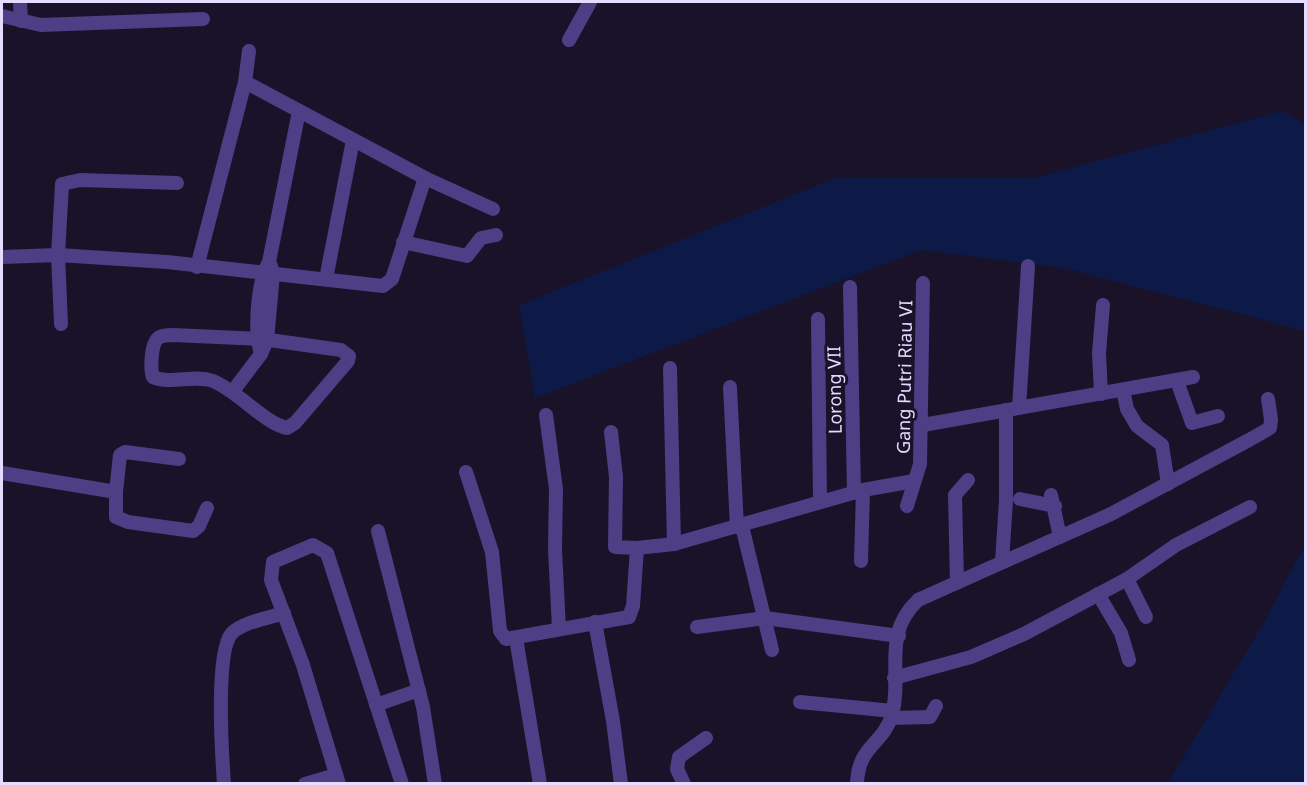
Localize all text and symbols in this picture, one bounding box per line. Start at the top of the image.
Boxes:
street label: Gang Putri Riau VI [891,300,917,454]
street label: Lorong VII [821,346,847,434]

